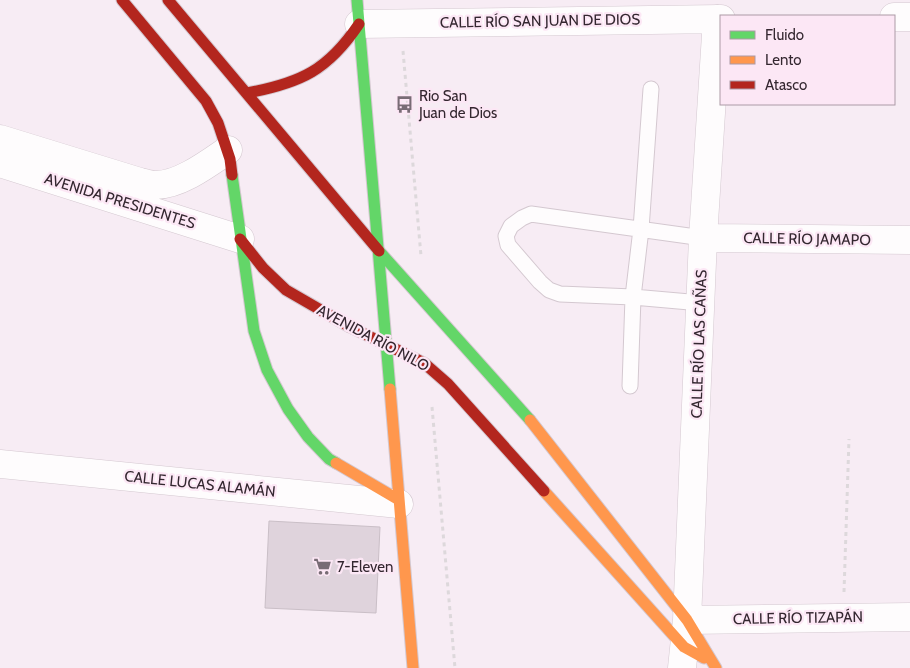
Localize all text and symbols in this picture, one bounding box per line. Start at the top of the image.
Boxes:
street label: CALLE RÍO SAN JUAN DE DIOS [440,9,640,32]
legend [720,15,895,105]
text: Fluido [765,26,804,44]
text: Lento [765,51,802,69]
text: Atasco [765,76,807,94]
place label: Rio San Juan de Dios [418,87,497,122]
bus stop icon: Rio San Juan de Dios [395,95,415,115]
street label: AVENIDA PRESIDENTES [42,169,198,233]
street label: CALLE RÍO JAMAPO [743,228,871,249]
street label: CALLE RÍO LAS CAÑAS [686,269,711,419]
street label: AVENIDA RÍO NILO [314,300,433,375]
street label: CALLE LUCAS ALAMÁN [124,466,277,501]
supermarket icon: 7-Eleven [313,557,333,577]
place label: 7-Eleven [337,558,393,576]
street label: CALLE RÍO TIZAPÁN [733,607,863,628]

